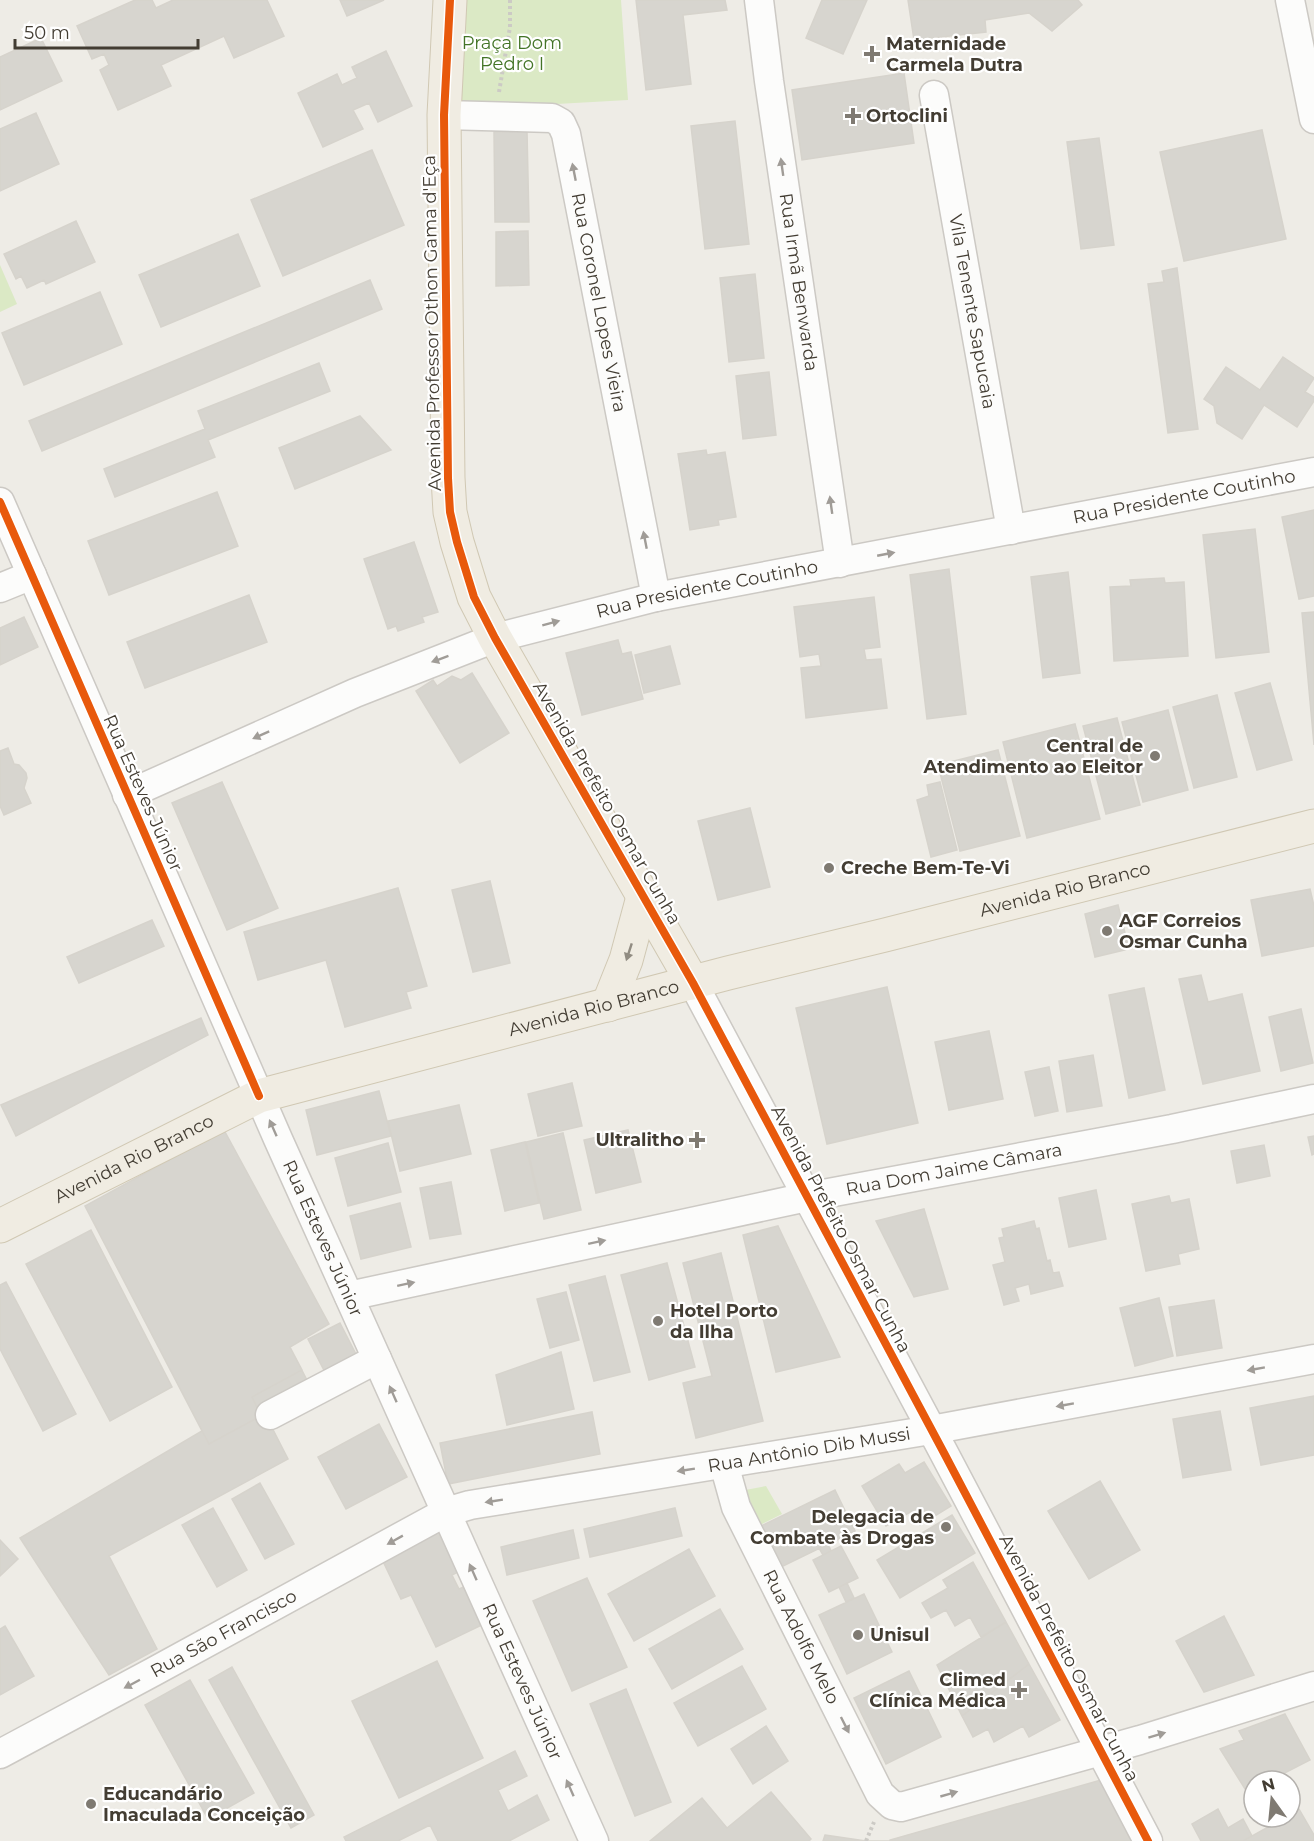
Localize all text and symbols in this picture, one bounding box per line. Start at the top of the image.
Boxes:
scale bar [15,12,198,50]
text: 50 m [24,22,70,44]
park label: Praça Dom Pedro I [462,32,562,75]
place label: Maternidade Carmela Dutra [886,33,1023,76]
marker: Maternidade Carmela Dutra [863,45,881,63]
place label: Ortoclini [866,105,948,127]
marker: Ortoclini [844,107,862,125]
street label: Avenida Professor Othon Gama d'Eça [418,155,446,491]
one-way arrow [777,157,786,176]
one-way arrow [569,163,578,182]
street label: Rua Coronel Lopes Vieira [567,191,631,414]
street label: Rua Irmã Benwarda [775,192,823,373]
street label: Vila Tenente Sapucaia [944,212,1000,411]
street label: Rua Presidente Coutinho [1071,465,1297,529]
one-way arrow [827,495,836,514]
one-way arrow [640,530,649,549]
one-way arrow [877,549,896,558]
street label: Rua Presidente Coutinho [594,555,820,623]
one-way arrow [542,618,560,627]
one-way arrow [431,655,449,664]
street label: Avenida Prefeito Osmar Cunha [528,677,686,929]
street label: Rua Esteves Júnior [99,711,187,875]
one-way arrow [251,730,269,740]
place label: Central de Atendimento ao Eleitor [922,735,1143,778]
marker: Central de Atendimento ao Eleitor [1148,749,1162,763]
place label: Creche Bem-Te-Vi [841,857,1010,879]
street label: Avenida Rio Branco [977,857,1153,922]
marker: Creche Bem-Te-Vi [822,861,836,875]
place label: AGF Correios Osmar Cunha [1118,910,1248,953]
marker: AGF Correios Osmar Cunha [1100,924,1114,938]
one-way arrow [623,943,633,961]
street label: Avenida Rio Branco [506,975,682,1041]
street label: Avenida Prefeito Osmar Cunha [766,1101,916,1357]
street label: Avenida Rio Branco [51,1110,217,1208]
one-way arrow [268,1118,278,1136]
place label: Ultralitho [595,1129,684,1151]
marker: Ultralitho [688,1131,706,1149]
street label: Rua Dom Jaime Câmara [844,1139,1064,1201]
street label: Rua Esteves Júnior [278,1157,368,1320]
one-way arrow [588,1237,606,1247]
one-way arrow [397,1279,416,1288]
place label: Hotel Porto da Ilha [670,1300,778,1343]
marker: Hotel Porto da Ilha [651,1314,665,1328]
one-way arrow [1247,1365,1266,1374]
one-way arrow [388,1384,398,1402]
one-way arrow [1055,1400,1074,1409]
street label: Rua Antônio Dib Mussi [706,1422,912,1477]
one-way arrow [677,1465,696,1474]
one-way arrow [484,1496,503,1505]
place label: Delegacia de Combate às Drogas [750,1506,934,1549]
marker: Delegacia de Combate às Drogas [939,1520,953,1534]
street label: Avenida Prefeito Osmar Cunha [994,1530,1144,1786]
one-way arrow [386,1535,403,1545]
one-way arrow [468,1562,478,1580]
street label: Rua Adolfo Melo [758,1566,844,1708]
street label: Rua São Francisco [146,1585,301,1682]
street label: Rua Esteves Júnior [477,1600,567,1763]
place label: Unisul [870,1624,929,1646]
marker: Unisul [851,1628,865,1642]
place label: Climed Clínica Médica [869,1669,1006,1712]
one-way arrow [123,1679,140,1689]
marker: Climed Clínica Médica [1010,1681,1028,1699]
one-way arrow [841,1717,850,1734]
one-way arrow [1148,1730,1166,1739]
north arrow [1242,1769,1302,1829]
text: N [1260,1774,1277,1796]
one-way arrow [566,1779,575,1796]
place label: Educandário Imaculada Conceição [103,1783,305,1826]
one-way arrow [940,1788,958,1798]
marker: Educandário Imaculada Conceição [84,1797,98,1811]

